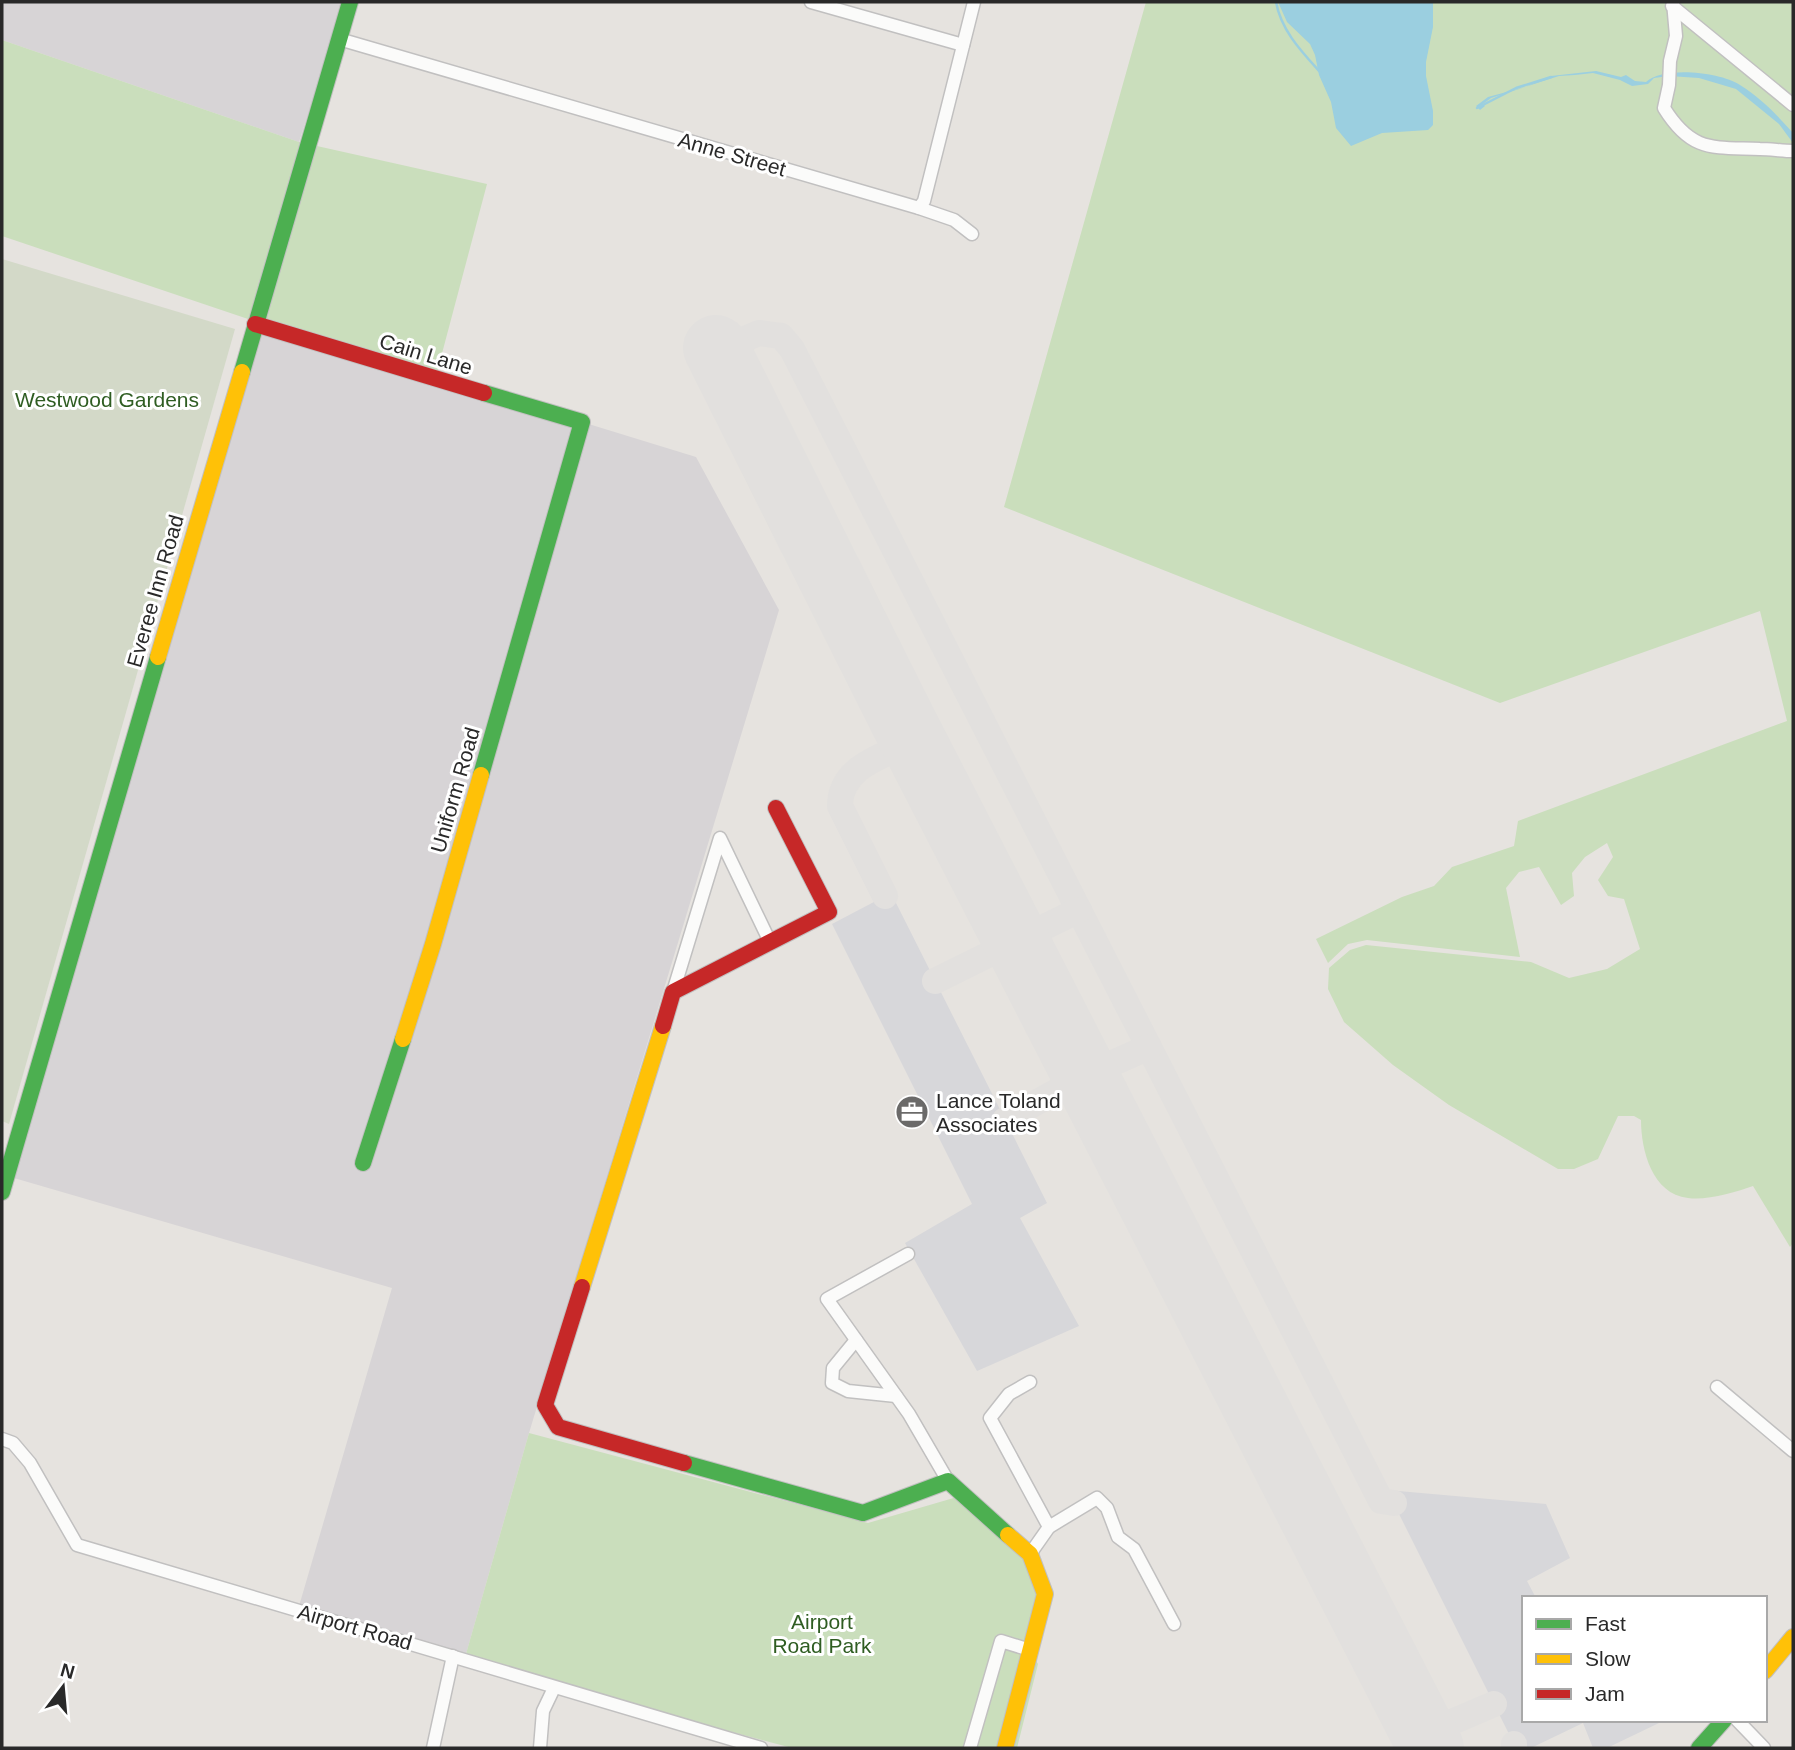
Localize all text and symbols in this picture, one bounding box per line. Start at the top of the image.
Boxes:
street label: Anne Street [676,128,789,180]
street label: Cain Lane [377,329,475,379]
park label: Westwood Gardens [15,388,199,411]
street label: Everee Inn Road [122,512,188,670]
street label: Uniform Road [426,725,484,855]
place label: Lance Toland Associates [936,1089,1061,1136]
office icon: Lance Toland Associates [893,1093,931,1131]
legend [1522,1596,1767,1722]
street label: Airport Road [295,1600,415,1654]
park label: Airport Road Park [772,1610,872,1657]
text: Fast [1585,1612,1626,1635]
text: Slow [1585,1647,1631,1670]
north arrow [28,1652,98,1722]
text: N [58,1659,77,1683]
text: Jam [1585,1682,1625,1705]

